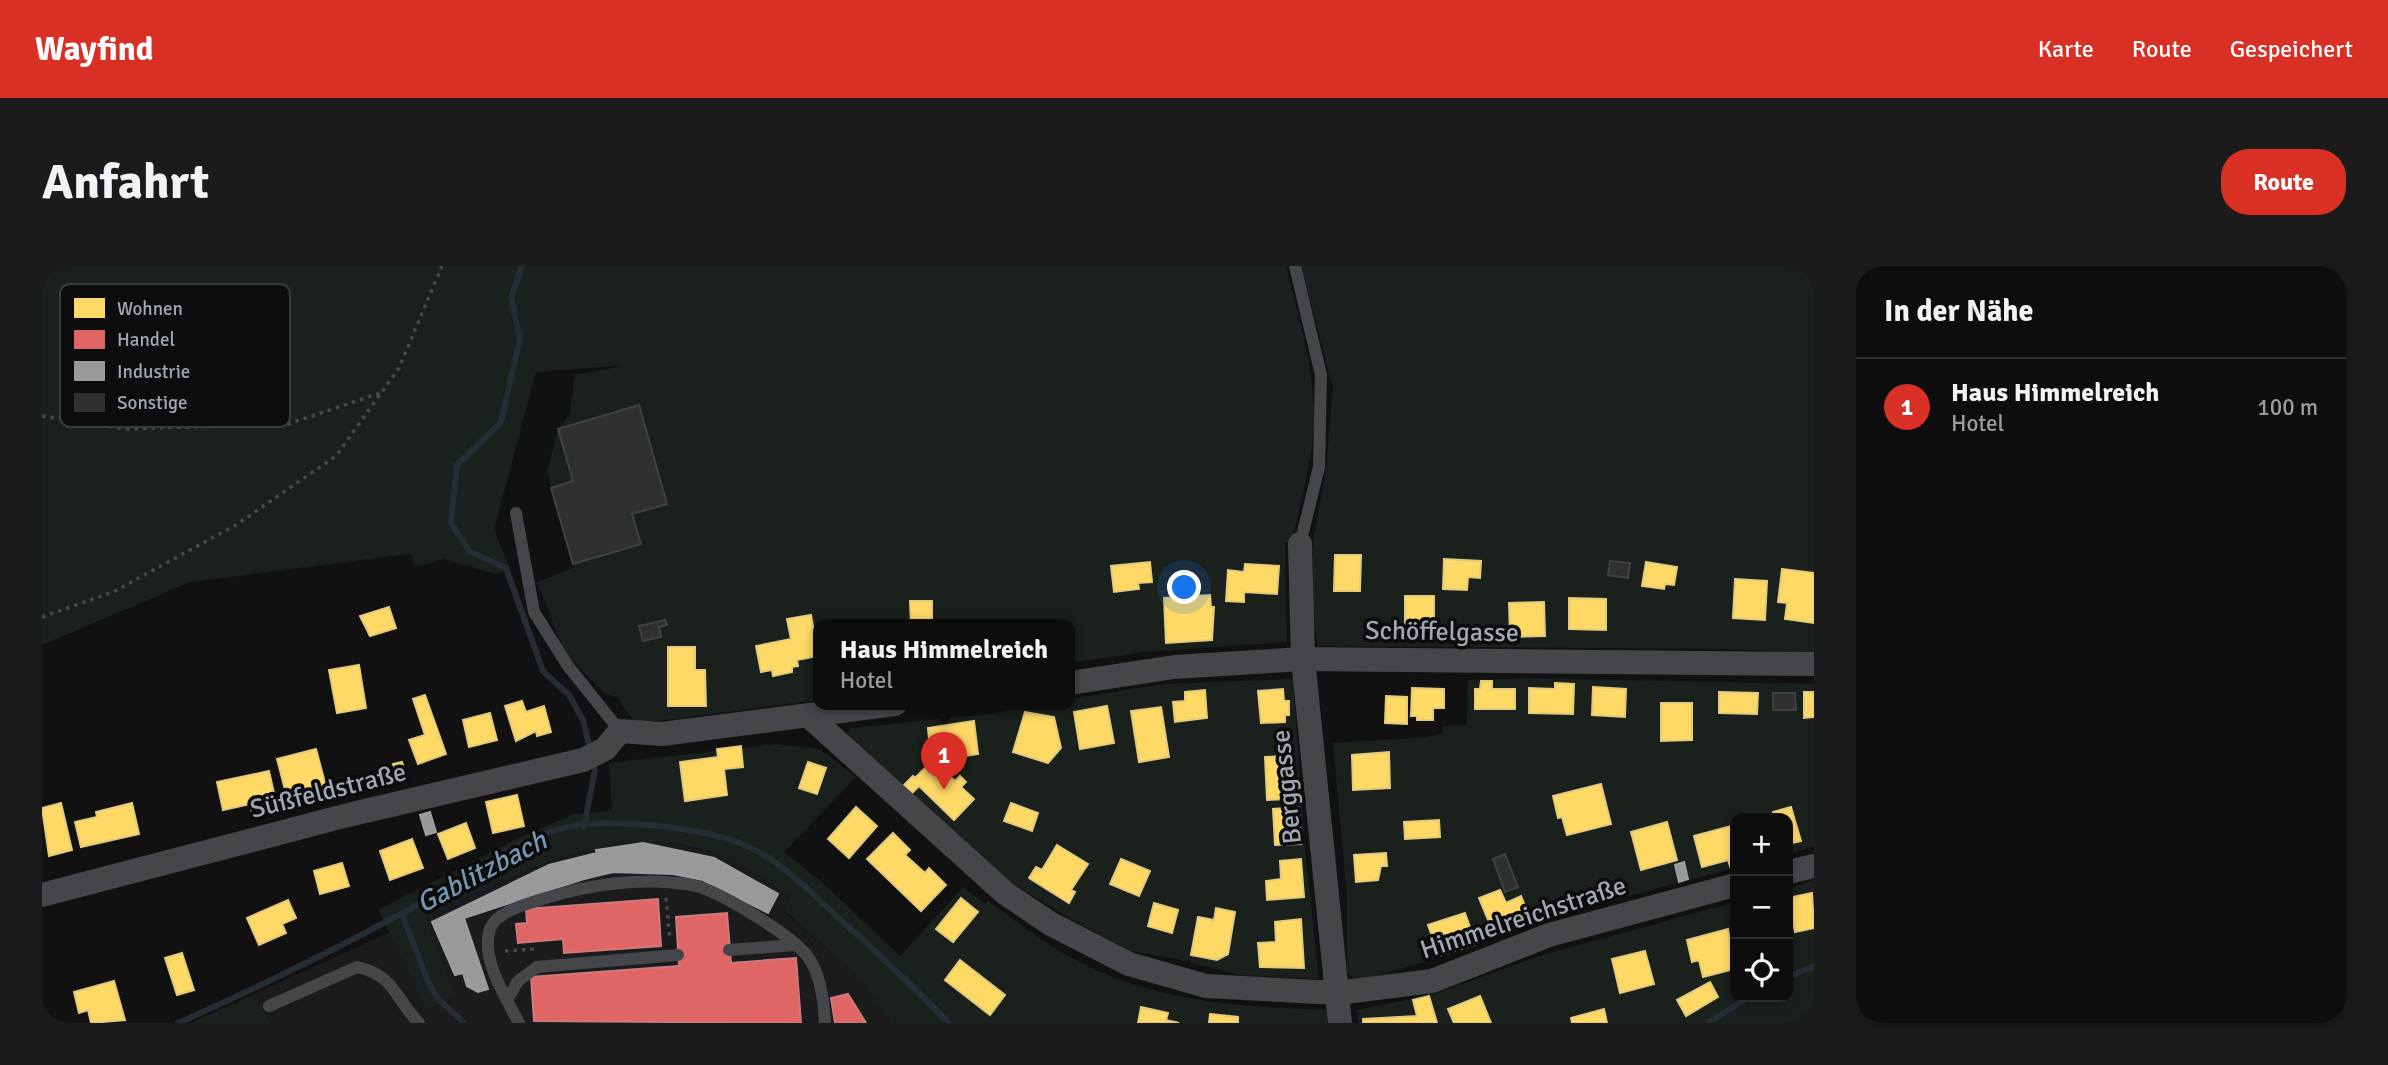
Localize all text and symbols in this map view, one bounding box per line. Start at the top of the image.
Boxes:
text: Wayfind [35,29,154,70]
text: Karte [2038,34,2094,64]
text: Route [2132,34,2192,64]
text: Gespeichert [2230,34,2353,64]
button: Route [2221,149,2346,215]
text: Anfahrt [42,152,209,212]
legend [60,284,290,427]
text: In der Nähe [1884,293,2033,330]
text: Wohnen [117,297,183,321]
text: Handel [117,328,175,352]
text: Industrie [117,360,190,384]
text: Haus Himmelreich [1951,377,2159,409]
text: Sonstige [117,391,188,415]
text: 1 [1901,393,1913,422]
text: 100 m [2257,393,2318,422]
text: Hotel [1951,409,2004,438]
your location [1167,570,1201,604]
street label: Schöffelgasse [1365,615,1519,649]
popup [813,619,1075,710]
text: Haus Himmelreich [840,634,1048,666]
text: Hotel [840,666,893,695]
street label: Berggasse [1265,728,1309,845]
pin: 1 [921,732,967,790]
street label: Süßfeldstraße [247,756,410,826]
map controls [1730,813,1793,1002]
button: + [1730,813,1793,876]
water label: Gablitzbach [411,823,553,920]
street label: Himmelreichstraße [1416,870,1630,966]
button: − [1730,876,1793,939]
button: locate [1730,939,1793,1002]

